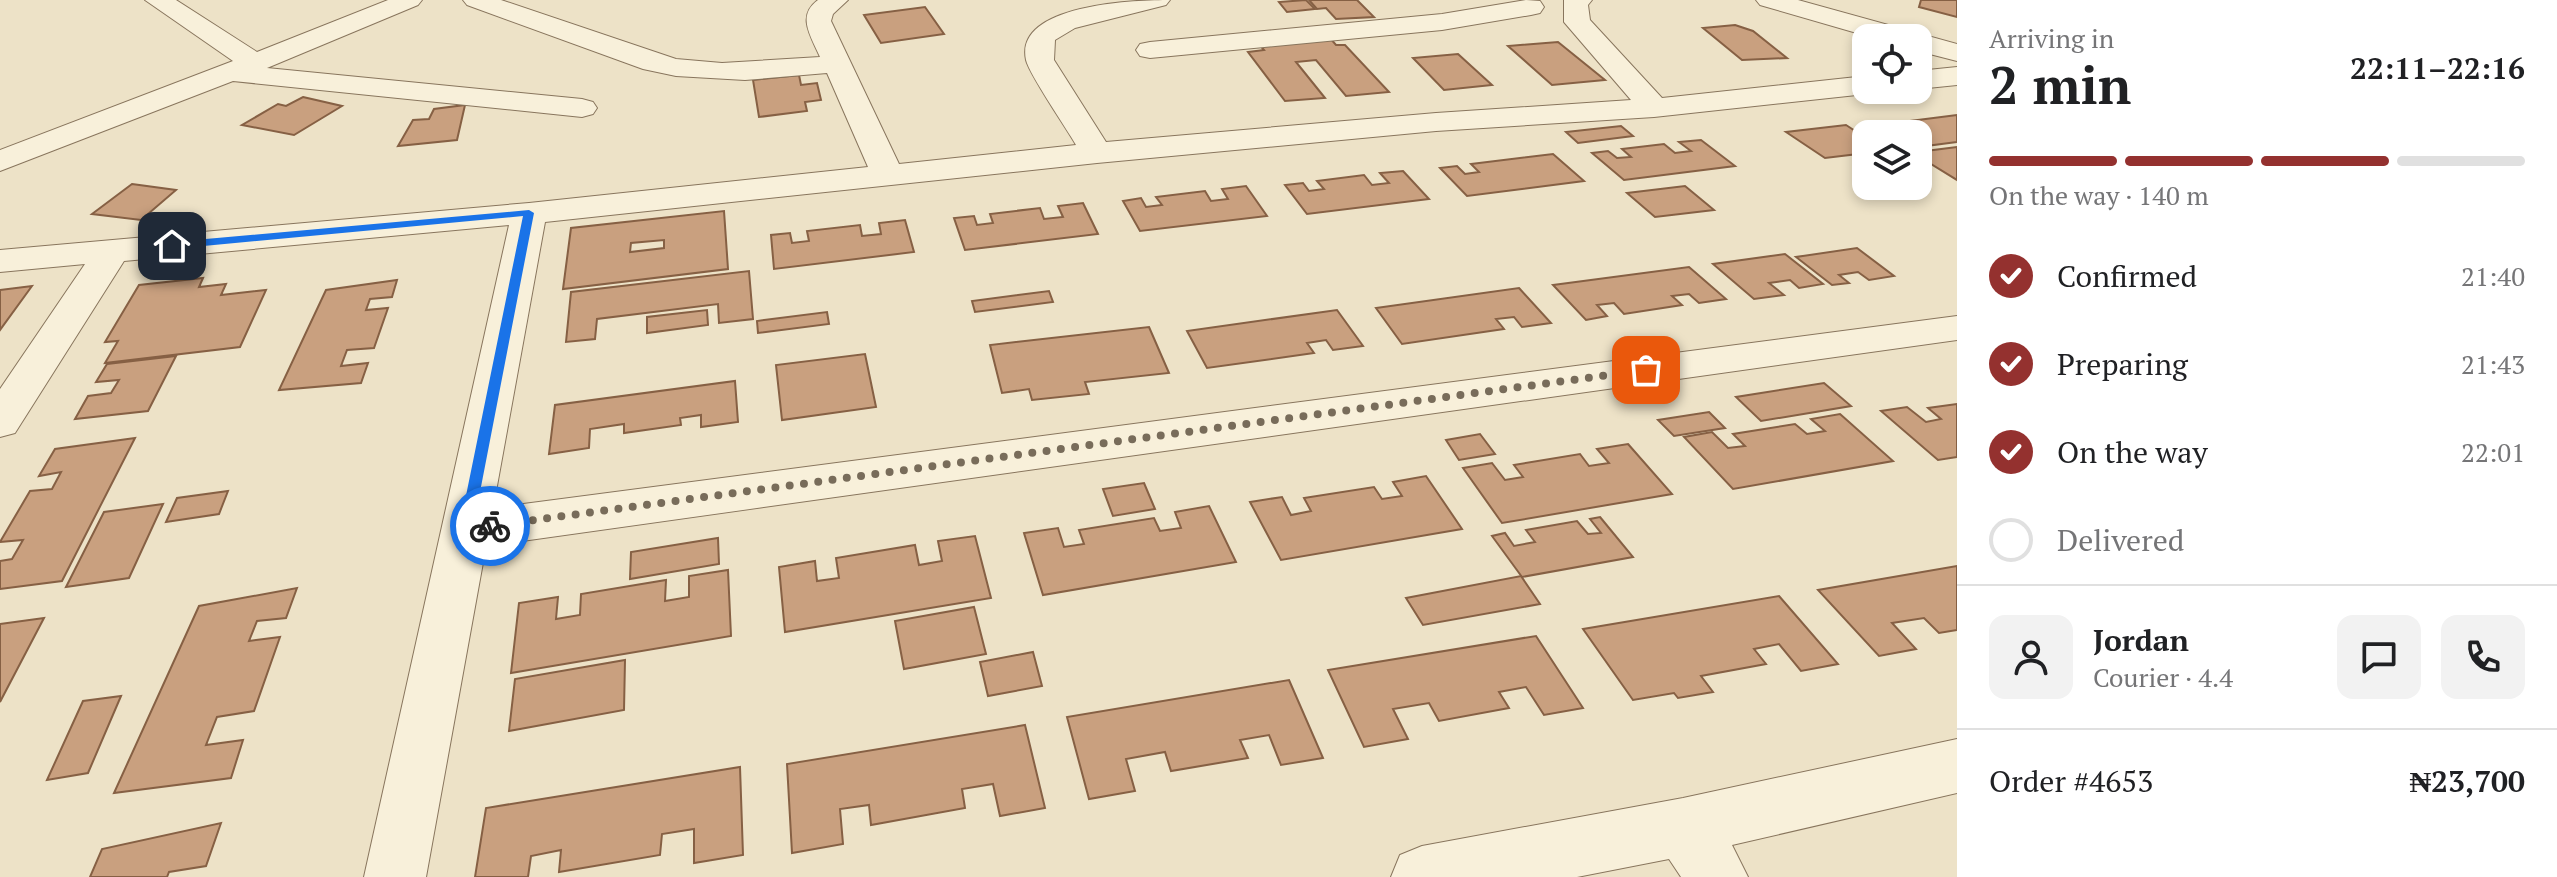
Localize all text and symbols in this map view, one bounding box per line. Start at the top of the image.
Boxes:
text: Arriving in [1989,21,2114,55]
map controls [1852,24,1932,200]
button: locate [1852,24,1932,104]
text: 22:11–22:16 [2350,48,2525,88]
text: 2 min [1989,50,2131,119]
button: layers [1852,120,1932,200]
text: On the way · 140 m [1989,178,2209,212]
pin [138,212,206,280]
icon: home [150,224,194,268]
icon: check [1989,254,2033,298]
text: Confirmed [2057,256,2197,296]
text: 21:40 [2461,259,2525,293]
pin [1612,336,1680,404]
icon: check [1989,342,2033,386]
text: Preparing [2057,344,2188,384]
text: 21:43 [2461,347,2525,381]
icon: bag [1624,348,1668,392]
icon: check [1989,430,2033,474]
text: On the way [2057,432,2208,472]
text: 22:01 [2461,435,2525,469]
courier [450,486,530,566]
icon: bike [468,504,512,548]
text: Delivered [2057,520,2184,560]
button: person [1989,615,2073,699]
button: chat [2337,615,2421,699]
button: phone [2441,615,2525,699]
text: Jordan [2093,620,2189,660]
text: Courier · 4.4 [2093,660,2233,694]
text: Order #4653 [1989,761,2153,801]
text: ₦23,700 [2409,761,2525,801]

